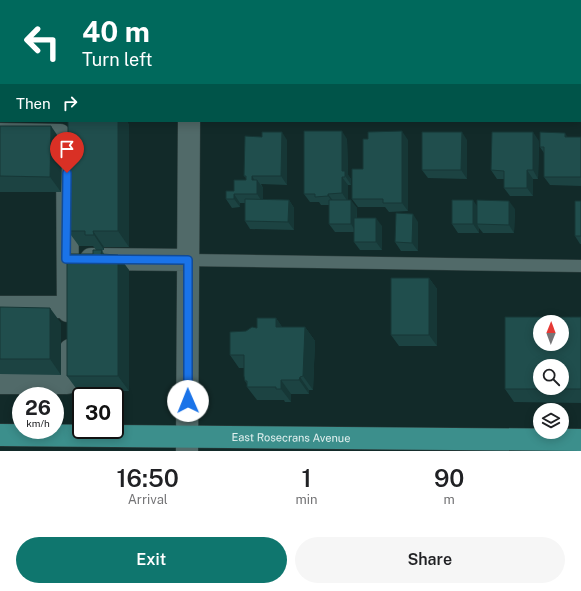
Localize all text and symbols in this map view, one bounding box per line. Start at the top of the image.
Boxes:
text: 40 m [82,15,150,48]
icon: left [16,16,68,68]
text: Turn left [82,49,152,70]
icon: right [59,92,81,114]
text: Then [16,95,51,112]
pin [50,132,84,173]
icon: arrive [56,138,78,160]
north arrow [533,315,569,351]
map controls [533,315,569,439]
button: search [533,359,569,395]
position arrow [167,380,209,422]
speed limit sign: 30 [72,387,124,439]
text: 26 [25,396,51,420]
button: layers [533,403,569,439]
text: km/h [26,417,50,429]
street label: East Rosecrans Avenue [231,431,351,444]
text: 16:50 [117,464,179,492]
text: 1 [301,464,311,492]
text: 90 [434,464,464,492]
text: Arrival [128,492,168,507]
text: min [295,492,317,507]
text: m [444,492,455,507]
button: Exit [16,537,287,583]
button: Share [295,537,565,583]

